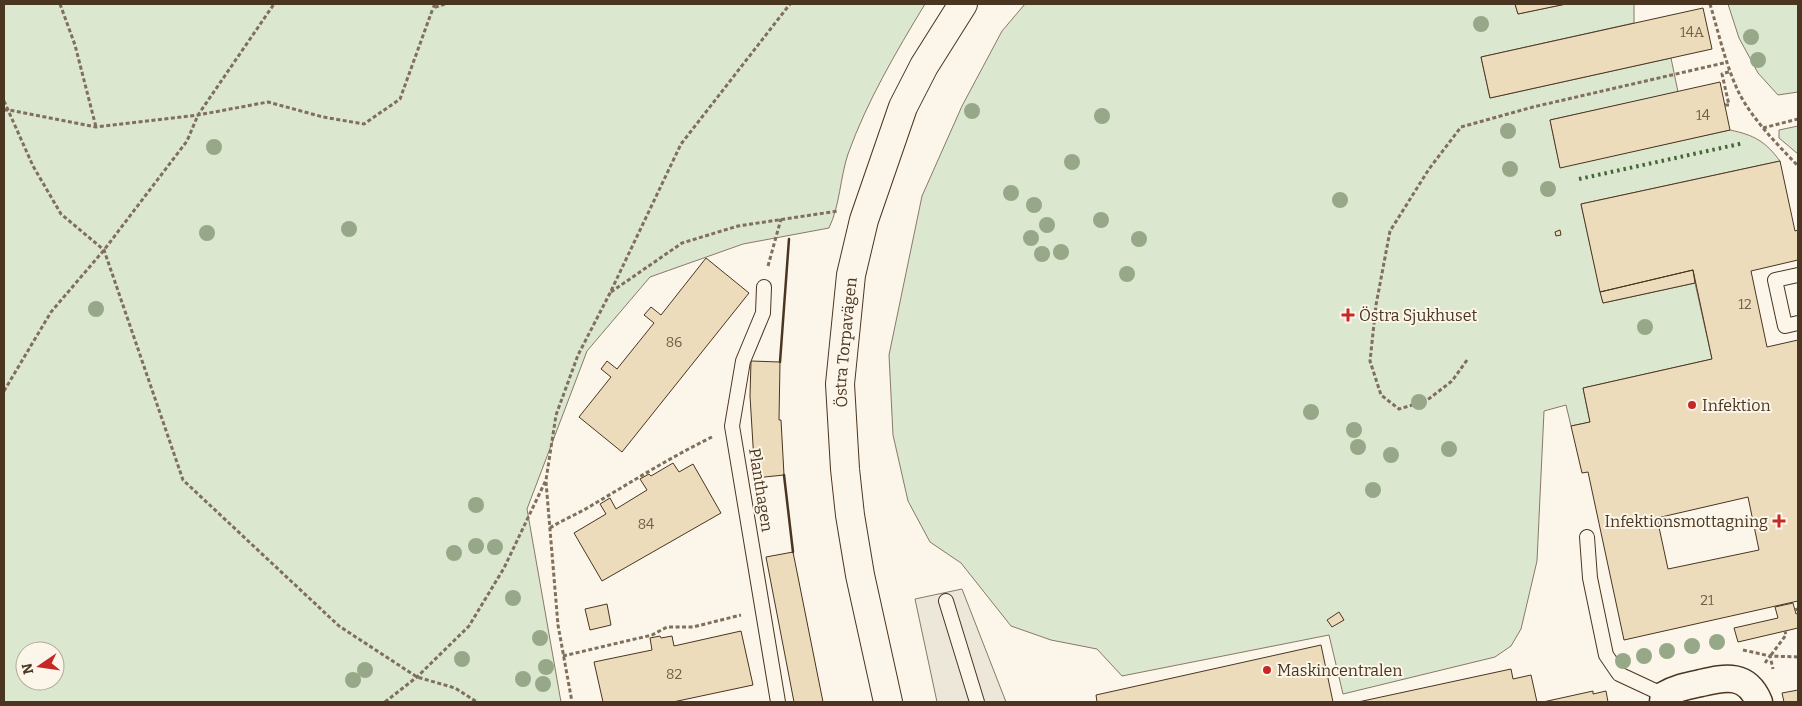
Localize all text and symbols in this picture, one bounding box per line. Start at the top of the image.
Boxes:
house number: 14A [1680,24,1704,41]
house number: 14 [1696,107,1710,124]
street label: Östra Torpavägen [830,276,860,408]
house number: 12 [1738,296,1752,313]
place label: Östra Sjukhuset [1359,306,1477,325]
marker: Östra Sjukhuset [1341,308,1355,322]
house number: 86 [666,334,682,351]
place label: Infektion [1702,396,1771,415]
marker: Infektion [1686,399,1698,411]
street label: Planthagen [745,447,777,533]
place label: Infektionsmottagning [1604,512,1768,531]
marker: Infektionsmottagning [1772,514,1786,528]
house number: 84 [638,516,654,533]
house number: 21 [1700,592,1714,609]
north arrow [15,641,65,691]
text: N [18,661,37,676]
place label: Maskincentralen [1277,661,1402,680]
marker: Maskincentralen [1261,664,1273,676]
house number: 82 [666,666,682,683]

